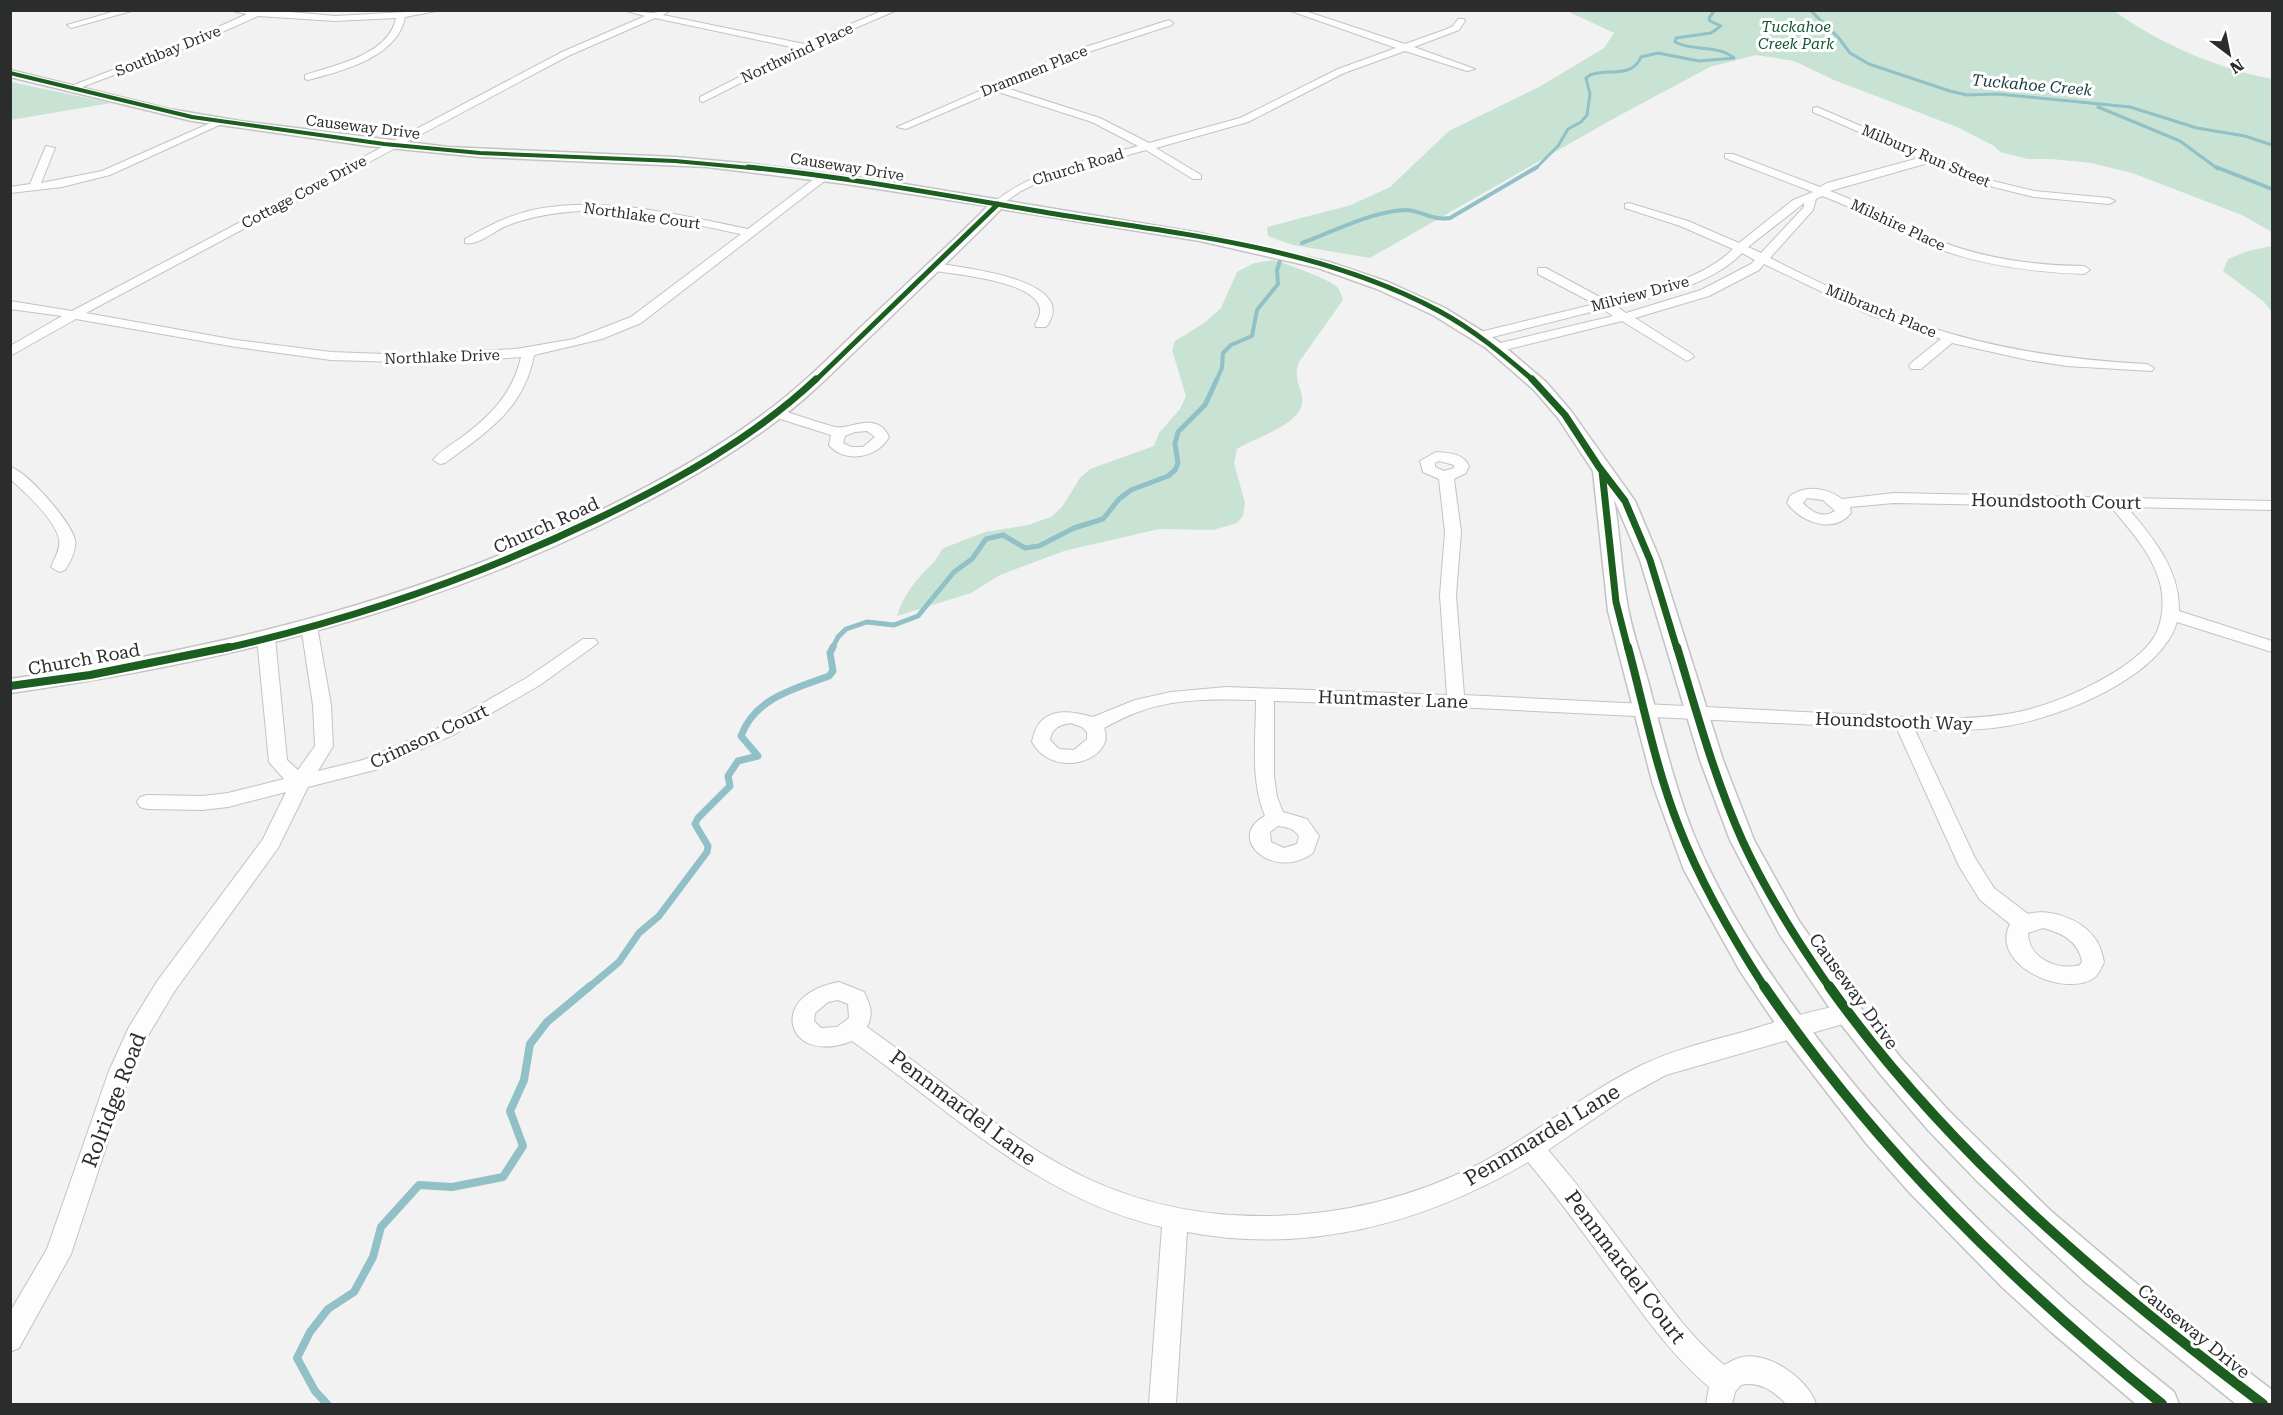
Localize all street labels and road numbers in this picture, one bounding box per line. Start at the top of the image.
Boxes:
street label: Northwind Place [738,19,856,87]
street label: Southbay Drive [113,22,223,80]
street label: Drammen Place [978,41,1090,101]
street label: Causeway Drive [305,111,421,143]
street label: Milbury Run Street [1859,121,1993,191]
street label: Church Road [1030,144,1126,189]
street label: Causeway Drive [789,149,905,185]
street label: Cottage Cove Drive [238,151,370,233]
street label: Milshire Place [1848,195,1948,255]
street label: Northlake Court [582,199,702,233]
street label: Milview Drive [1589,272,1691,316]
street label: Milbranch Place [1823,281,1939,341]
street label: Northlake Drive [384,346,500,368]
street label: Houndstooth Court [1971,489,2141,513]
street label: Church Road [490,492,602,558]
street label: Church Road [26,639,142,679]
street label: Huntmaster Lane [1318,686,1468,712]
street label: Crimson Court [367,699,492,773]
street label: Houndstooth Way [1815,708,1974,734]
street label: Causeway Drive [1805,929,1903,1053]
street label: Rolridge Road [77,1029,151,1171]
street label: Pennmardel Lane [885,1045,1041,1171]
street label: Pennmardel Lane [1460,1079,1624,1191]
street label: Pennmardel Court [1560,1186,1690,1348]
street label: Causeway Drive [2134,1279,2254,1383]

